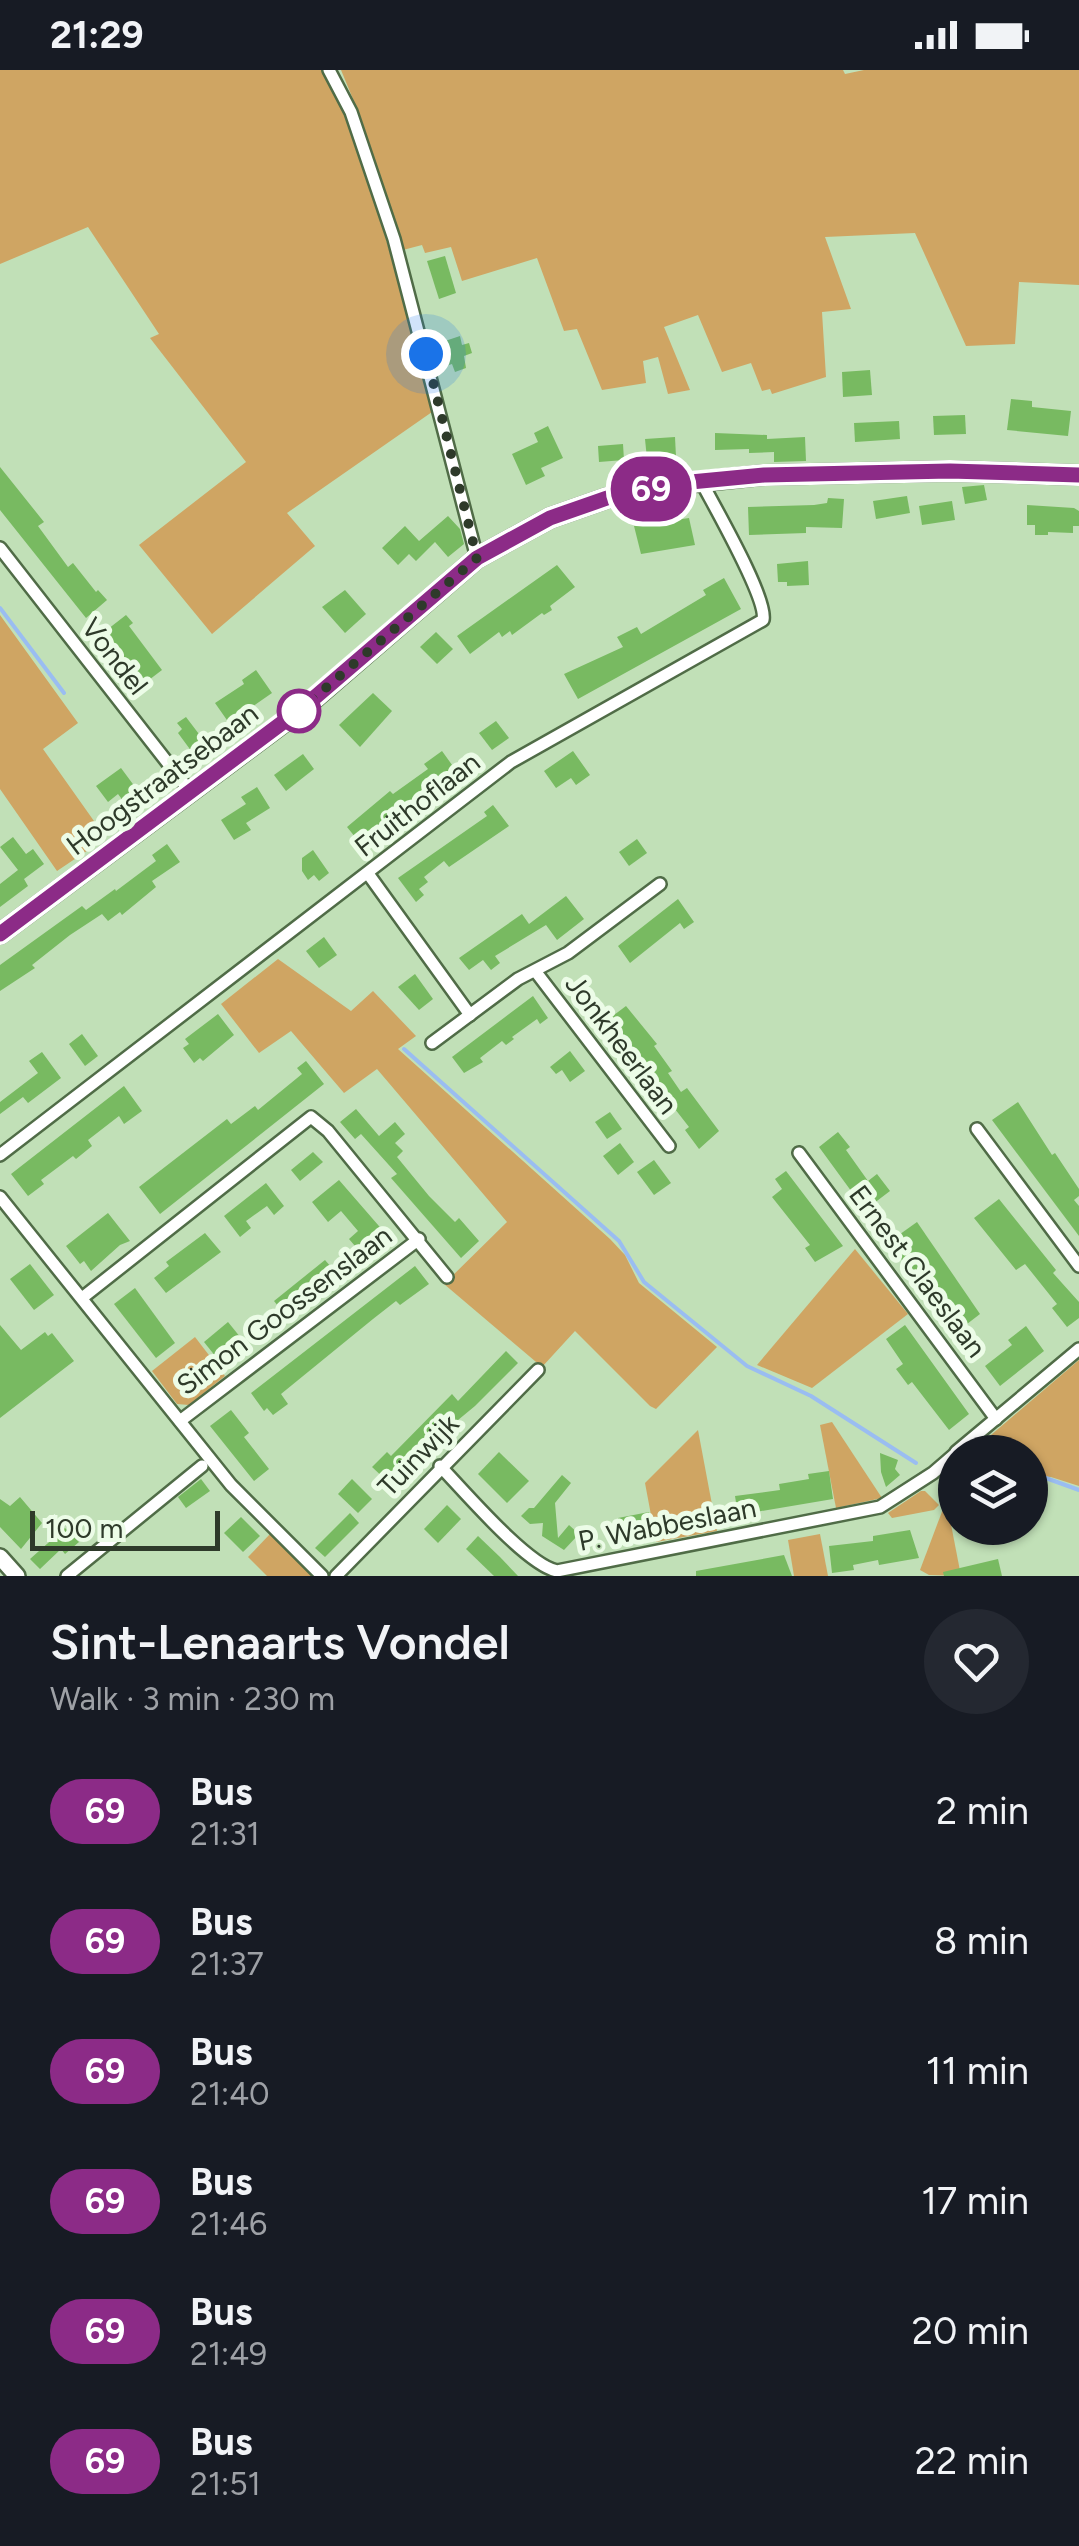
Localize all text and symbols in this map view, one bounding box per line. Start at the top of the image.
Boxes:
text: 21:29 [50,12,144,58]
your location [401,329,451,379]
line badge: 69 [606,456,696,522]
text: 69 [631,468,671,510]
street label: Vondel [75,611,155,701]
unlabelled marker [278,690,320,732]
street label: Hoogstraatsebaan [59,696,265,862]
street label: Fruithoflaan [348,745,486,863]
street label: Jonkheerlaan [559,968,685,1120]
street label: Ernest Claeslaan [842,1178,994,1364]
street label: Simon Goossenslaan [170,1218,398,1402]
street label: Tuinwijk [371,1406,466,1503]
map controls [938,1435,1048,1545]
button: layers [938,1435,1048,1545]
street label: P. Wabbeslaan [575,1490,759,1558]
scale bar [30,1506,220,1550]
text: 100 m [45,1511,123,1545]
button: heart [924,1609,1029,1714]
text: Sint-Lenaarts Vondel [50,1613,510,1671]
text: Walk · 3 min · 230 m [50,1680,335,1718]
text: Bus [190,1769,253,1815]
text: 2 min [936,1788,1029,1834]
text: 69 [85,1790,125,1832]
text: 21:31 [190,1815,260,1853]
text: Bus [190,1899,253,1945]
text: 8 min [934,1918,1029,1964]
text: 69 [85,1920,125,1962]
text: 21:37 [190,1945,264,1983]
text: Bus [190,2029,253,2075]
text: 11 min [926,2048,1029,2094]
text: 69 [85,2050,125,2092]
text: 21:40 [190,2075,270,2113]
text: Bus [190,2159,253,2205]
text: 17 min [921,2178,1029,2224]
text: 69 [85,2180,125,2222]
text: 21:46 [190,2205,267,2243]
text: Bus [190,2289,253,2335]
text: 20 min [912,2308,1029,2354]
text: 69 [85,2310,125,2352]
text: 21:49 [190,2335,267,2373]
text: Bus [190,2419,253,2465]
text: 22 min [915,2438,1029,2484]
text: 69 [85,2440,125,2482]
text: 21:51 [190,2465,261,2503]

